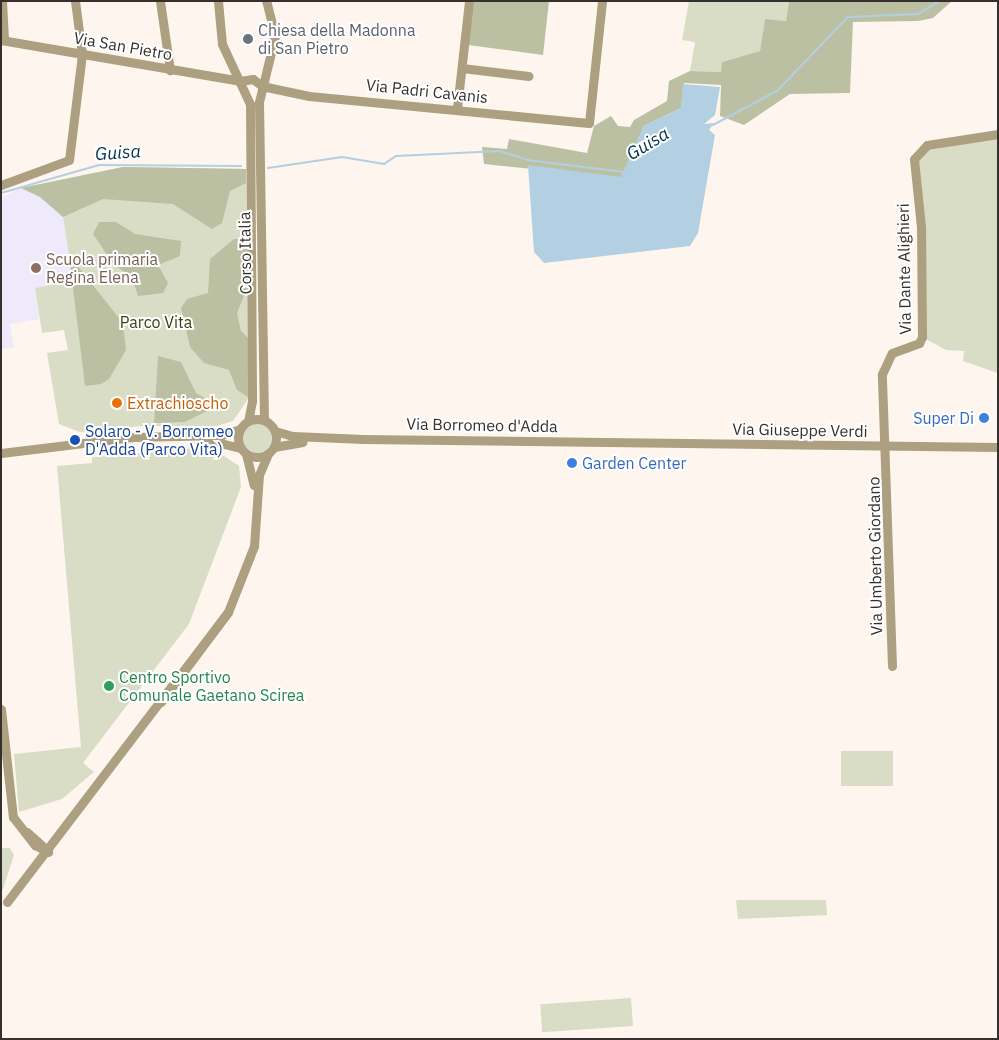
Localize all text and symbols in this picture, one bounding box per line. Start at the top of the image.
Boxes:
place label: Chiesa della Madonna di San Pietro [258,20,415,58]
street label: Via San Pietro [72,28,174,64]
marker: Chiesa della Madonna di San Pietro [242,33,254,45]
street label: Via Padri Cavanis [365,75,489,107]
water label: Guisa [623,123,673,165]
water label: Guisa [94,141,142,165]
street label: Via Dante Alighieri [893,203,915,335]
street label: Corso Italia [235,211,255,295]
place label: Scuola primaria Regina Elena [46,249,158,287]
marker: Scuola primaria Regina Elena [30,262,42,274]
park label: Parco Vita [120,312,192,332]
place label: Extrachioscho [127,393,228,413]
marker: Extrachioscho [111,397,123,409]
place label: Super Di [913,408,974,428]
marker: Super Di [978,412,990,424]
street label: Via Borromeo d'Adda [406,414,558,436]
street label: Via Giuseppe Verdi [732,419,868,441]
place label: Solaro - V. Borromeo D'Adda (Parco Vita) [85,421,233,459]
marker: Solaro - V. Borromeo D'Adda (Parco Vita) [69,434,81,446]
place label: Garden Center [582,453,686,473]
marker: Garden Center [566,457,578,469]
street label: Via Umberto Giordano [864,476,886,636]
place label: Centro Sportivo Comunale Gaetano Scirea [119,667,304,705]
marker: Centro Sportivo Comunale Gaetano Scirea [103,680,115,692]

